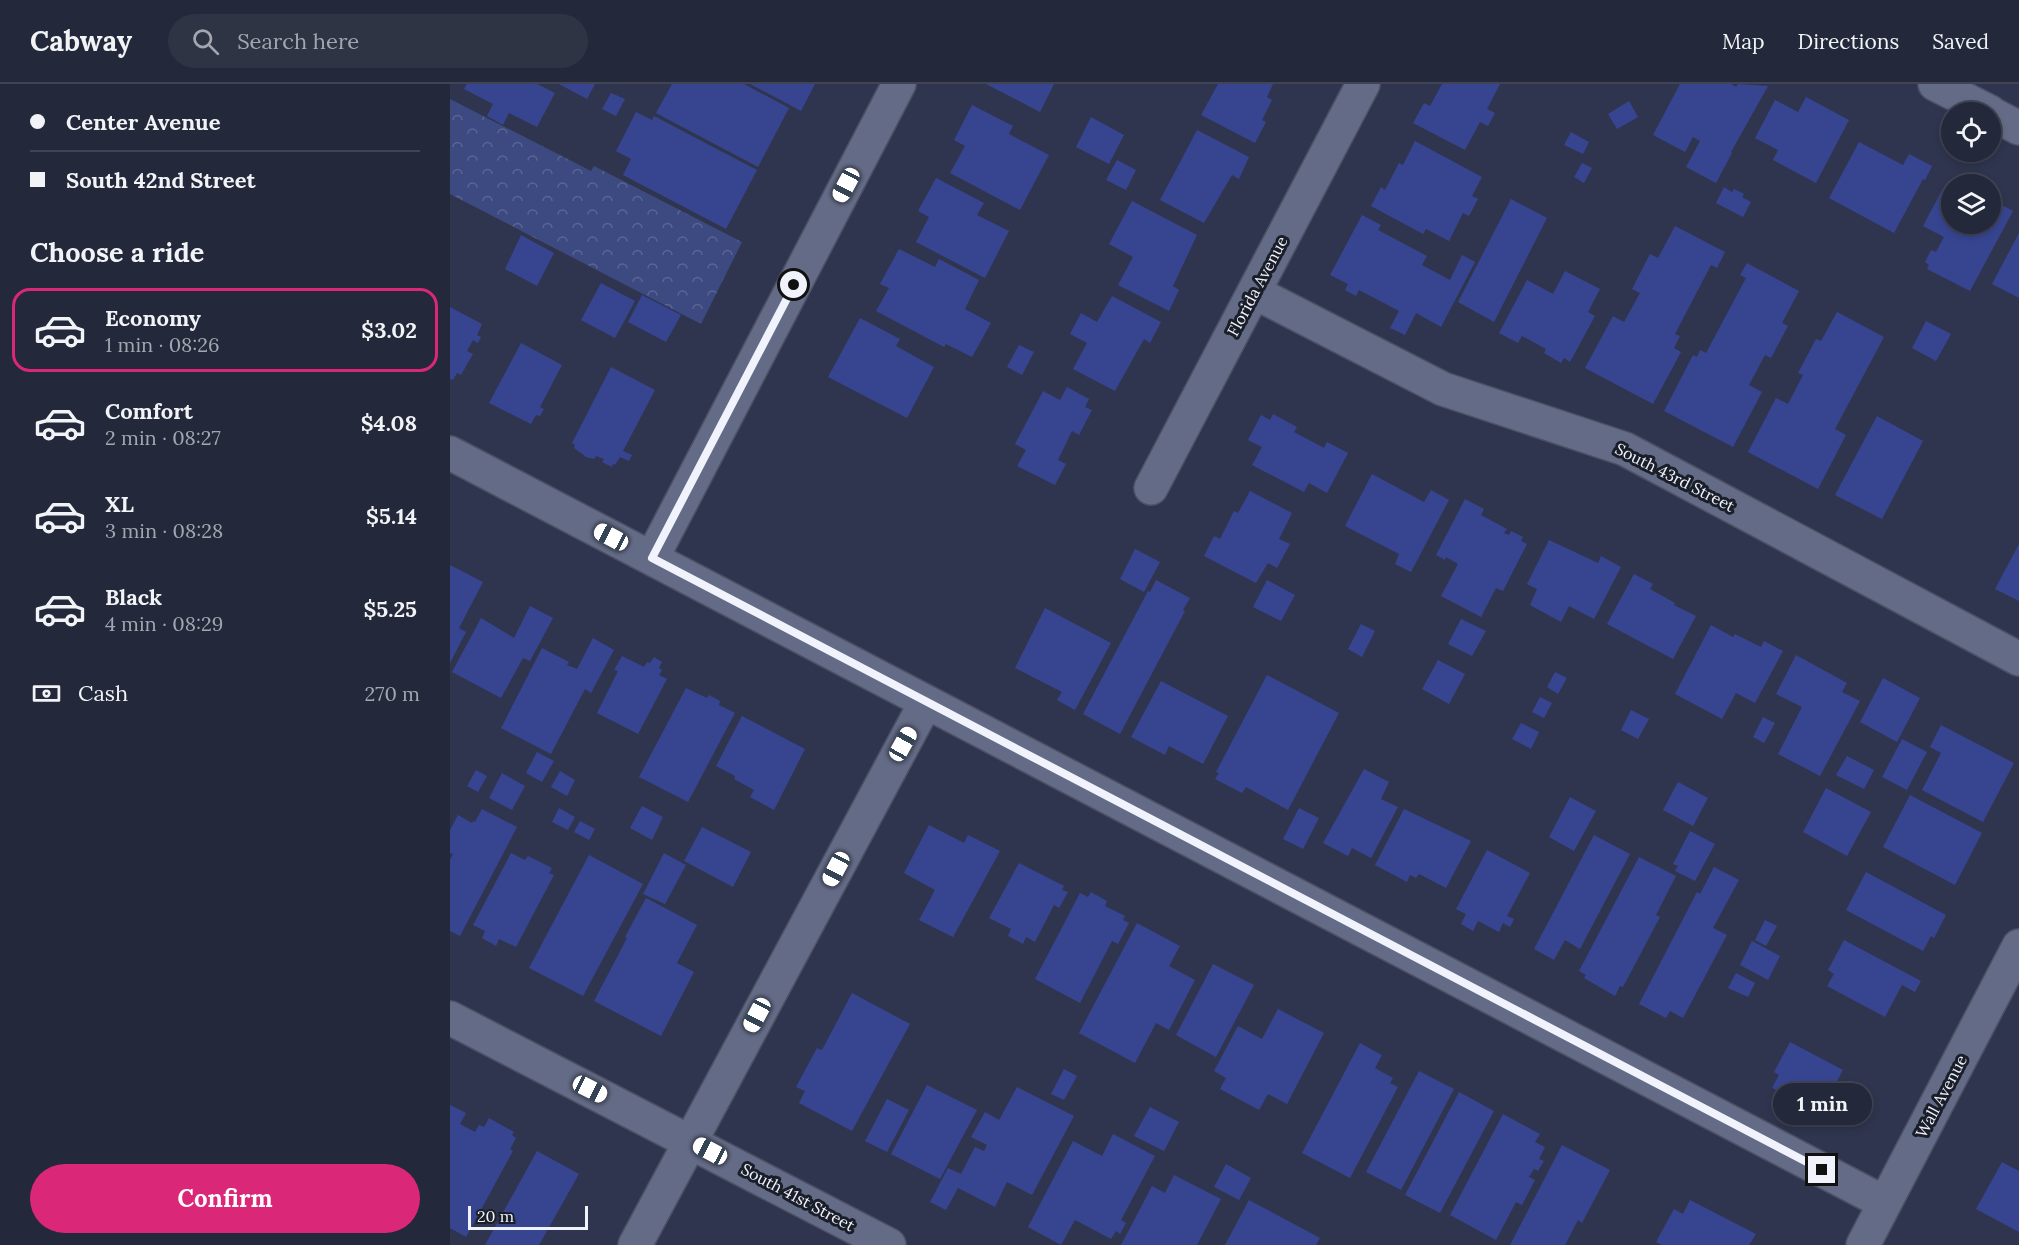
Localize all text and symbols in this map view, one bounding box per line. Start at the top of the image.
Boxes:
search box [168,14,588,68]
text: Cabway [30,23,132,59]
icon: search [189,25,222,58]
text: Search here [237,27,359,55]
text: Map [1722,28,1765,55]
text: Directions [1798,28,1899,55]
text: Saved [1932,28,1989,55]
map controls [1941,102,2001,234]
button: locate [1941,102,2001,162]
text: Center Avenue [66,108,221,136]
car [830,165,862,205]
text: South 42nd Street [66,166,256,194]
button: layers [1941,174,2001,234]
street label: Florida Avenue [1222,232,1292,339]
text: Choose a ride [30,235,204,269]
route start [780,271,807,298]
icon: car [33,303,87,357]
text: Economy [105,304,201,332]
text: $3.02 [361,316,417,344]
text: 1 min · 08:26 [105,332,220,357]
icon: car [33,396,87,450]
text: Comfort [105,397,193,425]
text: $4.08 [361,409,417,437]
text: 2 min · 08:27 [105,425,221,450]
street label: South 43rd Street [1612,438,1739,516]
icon: car [33,489,87,543]
text: XL [105,490,134,518]
text: $5.14 [366,502,417,530]
text: 3 min · 08:28 [105,518,223,543]
car [591,521,631,553]
icon: car [33,582,87,636]
text: Black [105,583,162,611]
text: $5.25 [363,595,417,623]
text: 4 min · 08:29 [105,611,223,636]
icon: cash [30,677,63,710]
text: Cash [78,679,128,707]
text: 270 m [364,681,420,706]
car [886,724,920,764]
car [820,849,852,889]
car [741,995,773,1035]
street label: Wall Avenue [1911,1051,1971,1141]
car [570,1073,610,1105]
callout: 1 min [1772,1083,1872,1125]
text: 1 min [1797,1091,1848,1116]
car [690,1135,730,1167]
route end [1808,1156,1835,1183]
street label: South 41st Street [738,1159,859,1236]
button: Confirm [30,1164,420,1233]
scale bar [468,1203,588,1230]
text: 20 m [477,1206,514,1226]

